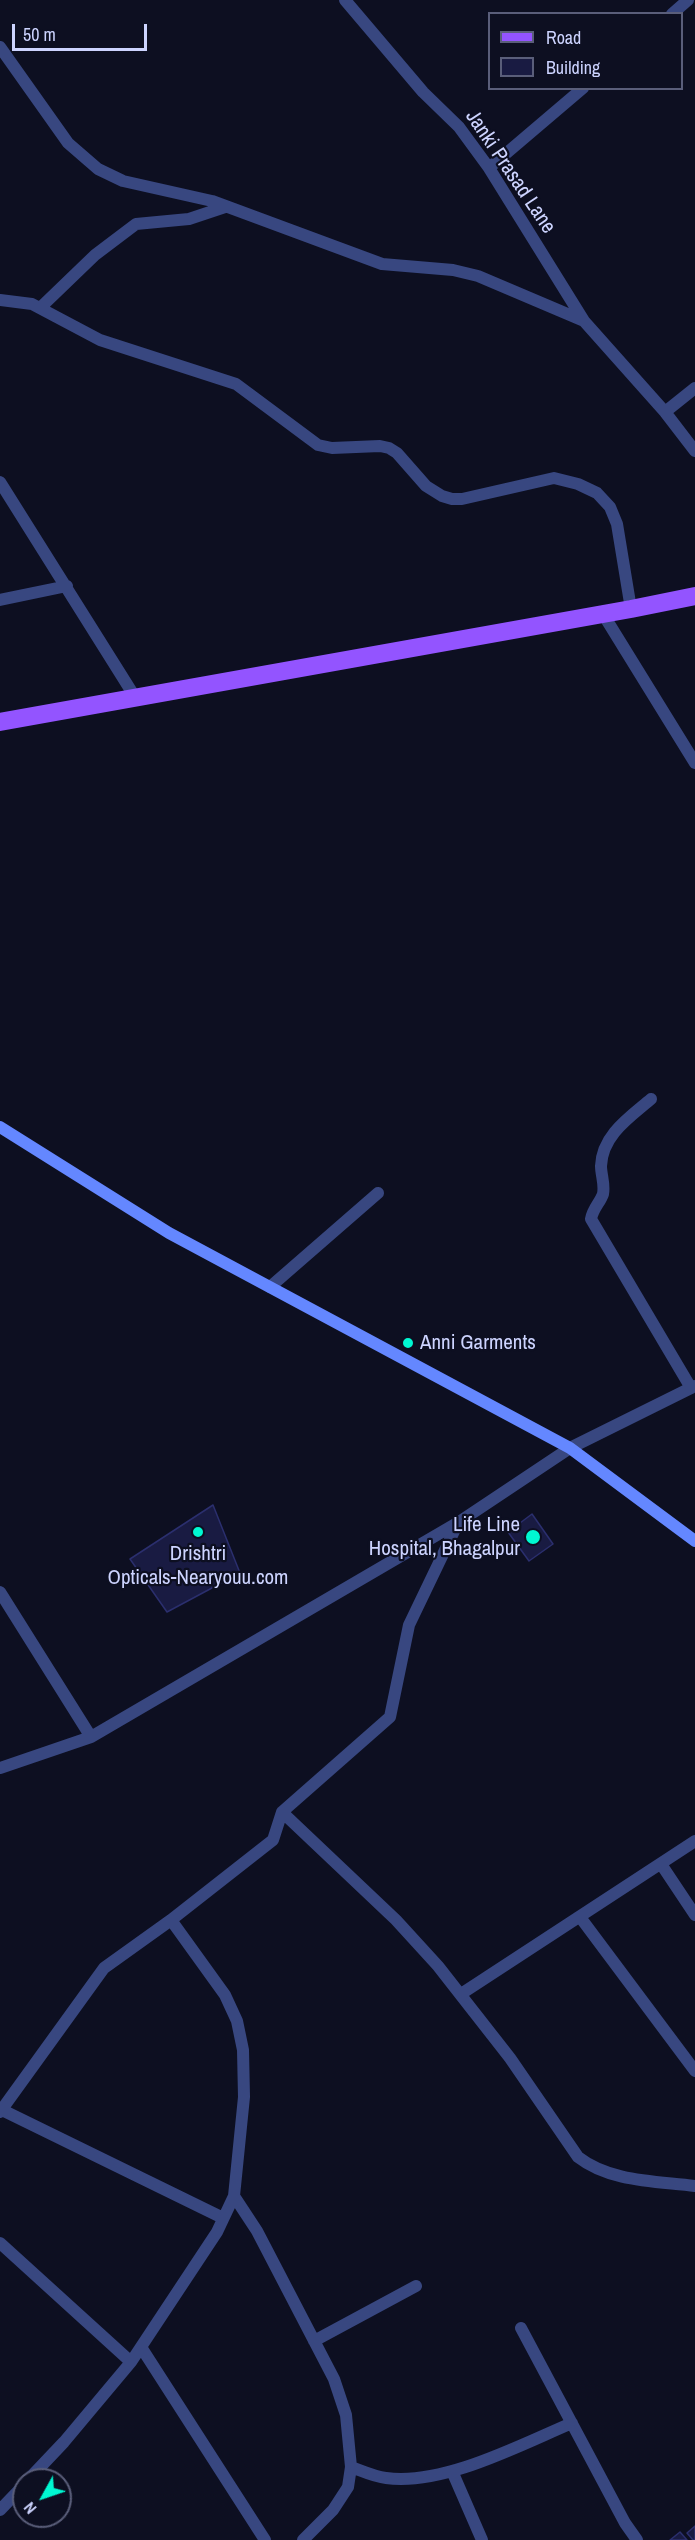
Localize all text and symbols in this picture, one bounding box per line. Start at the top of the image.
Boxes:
scale bar [15,12,150,50]
legend [488,12,683,90]
text: 50 m [23,22,56,47]
text: Road [546,25,581,50]
text: Building [546,55,600,80]
street label: Janki Prasad Lane [459,105,561,239]
place label: Anni Garments [420,1330,536,1356]
marker: Anni Garments [401,1336,415,1350]
place label: Life Line Hospital, Bhagalpur [369,1512,520,1562]
marker: Drishtri Opticals-Nearyouu.com [191,1525,205,1539]
marker: Life Line Hospital, Bhagalpur [524,1528,542,1546]
place label: Drishtri Opticals-Nearyouu.com [108,1541,288,1591]
north arrow [12,2468,72,2528]
text: N [18,2498,41,2519]

